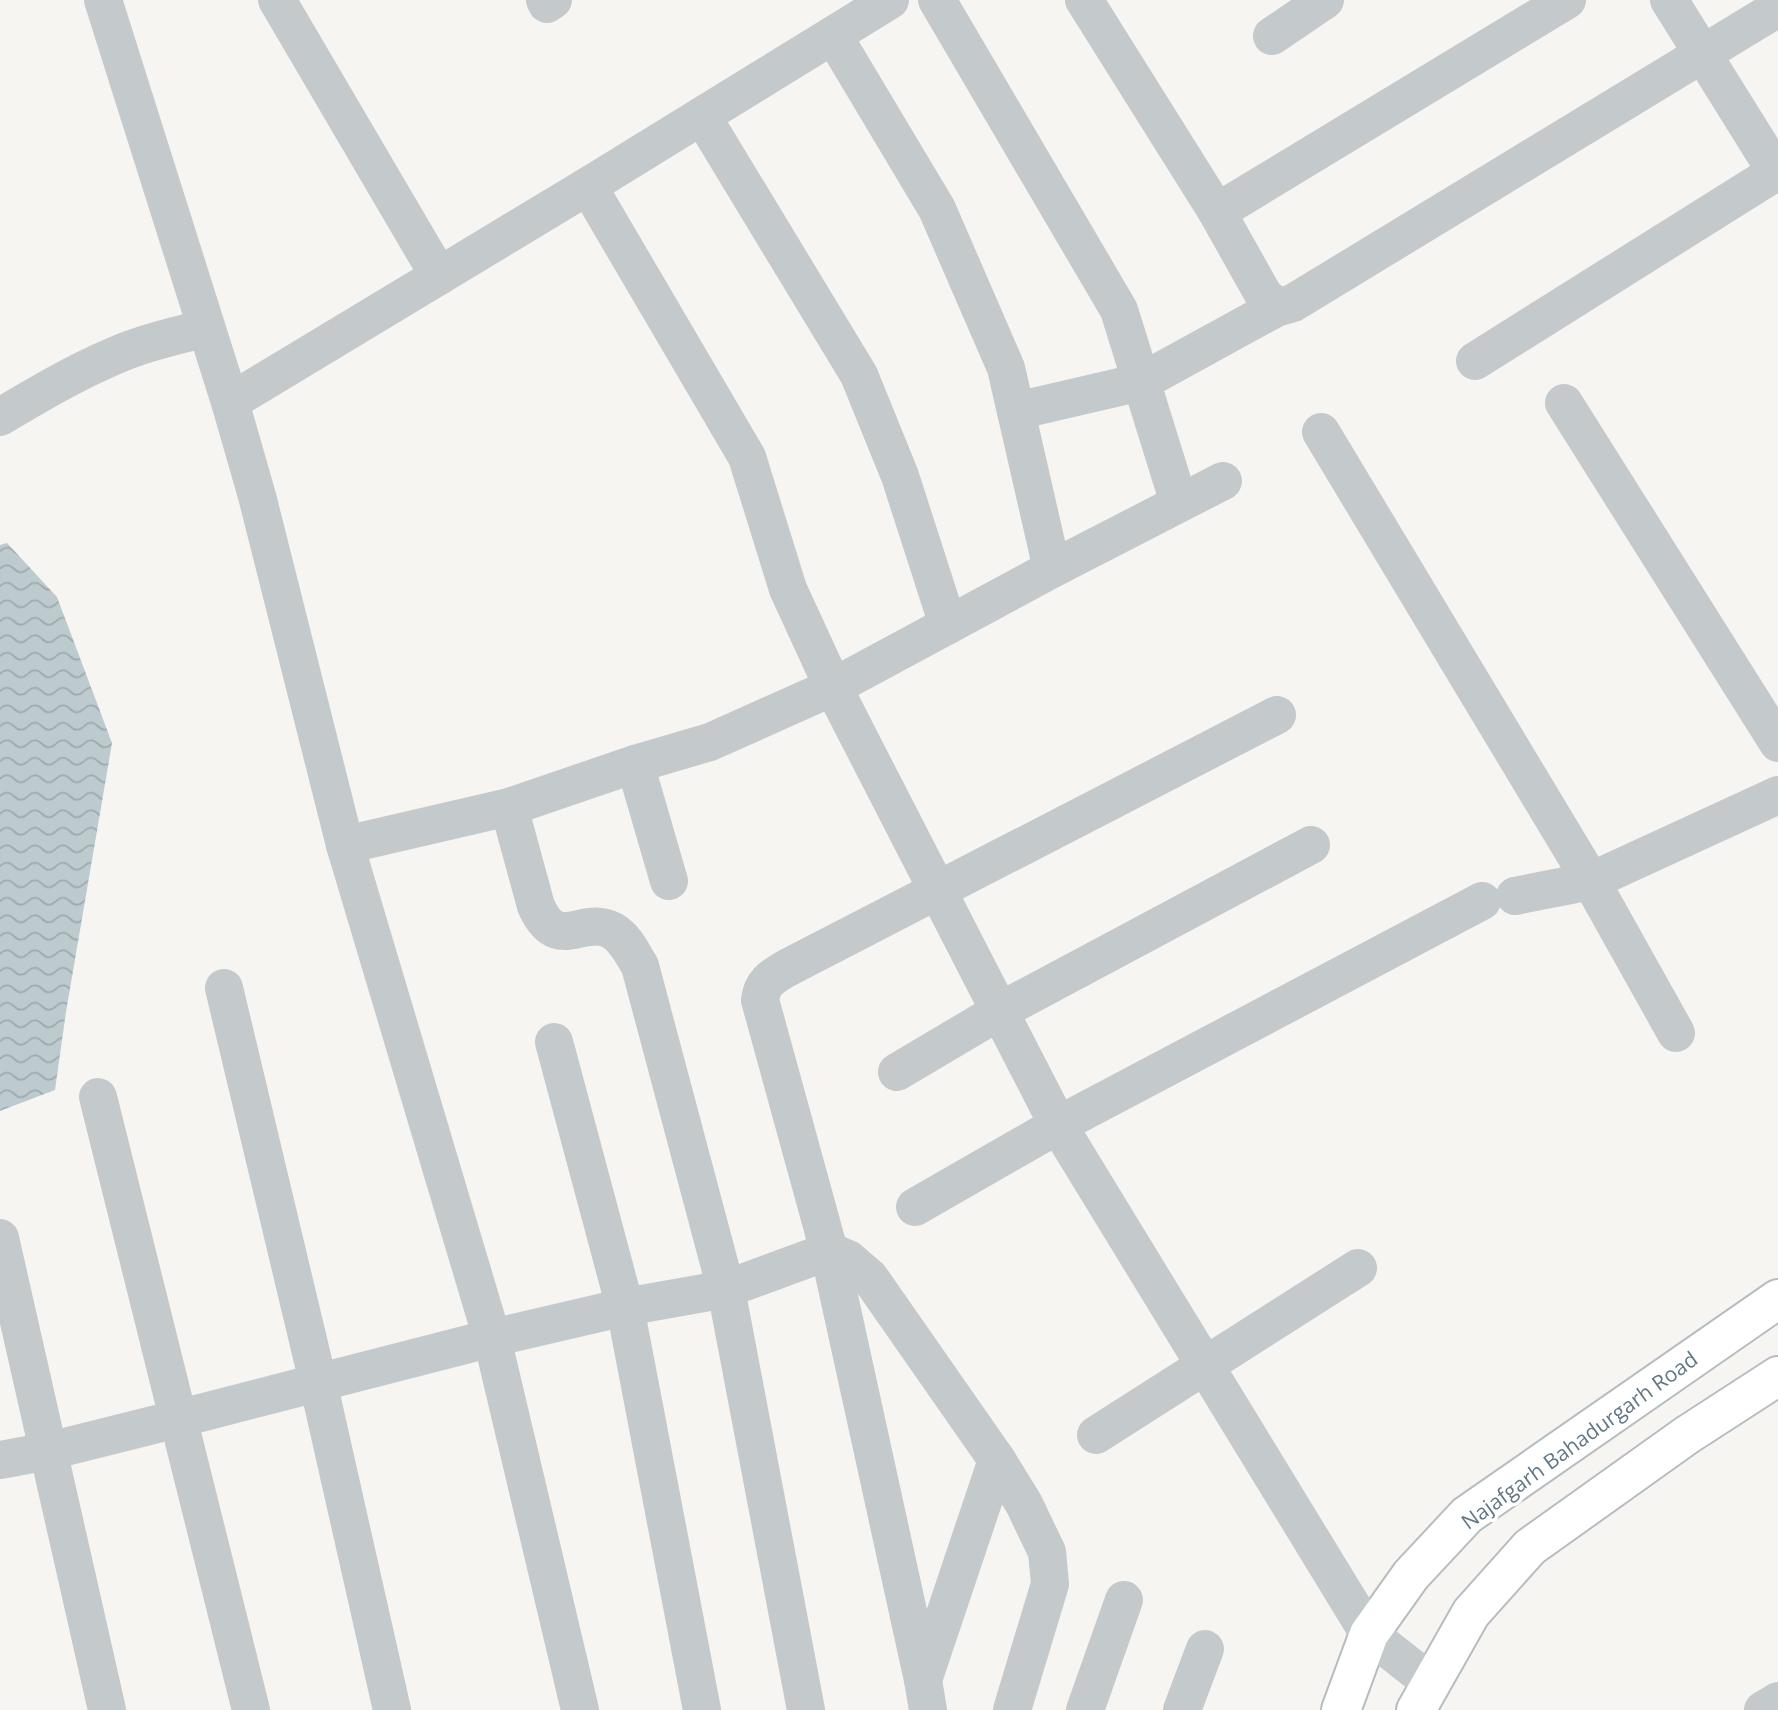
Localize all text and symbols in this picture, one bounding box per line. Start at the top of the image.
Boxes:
street label: Najafgarh Bahadurgarh Road [1455,1345,1703,1535]

